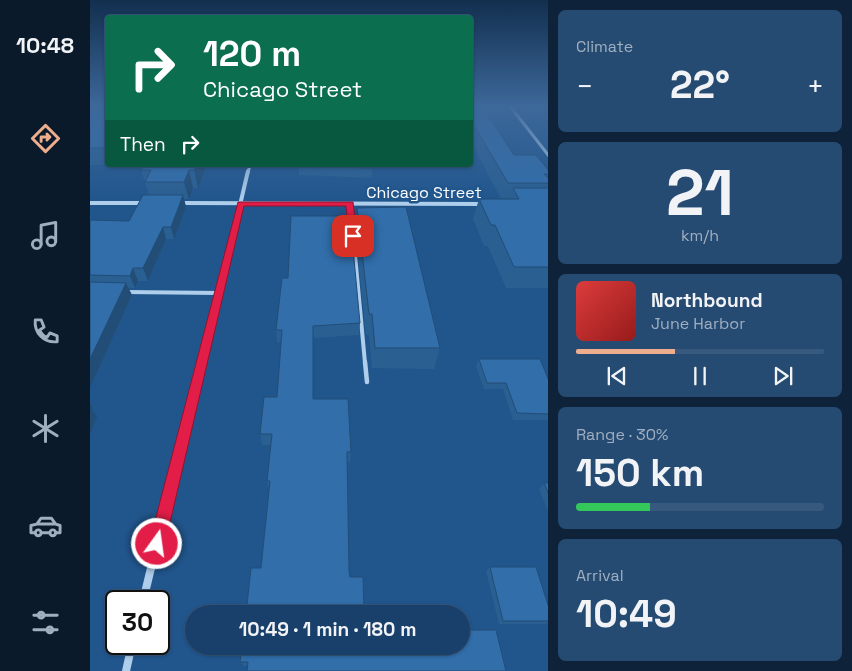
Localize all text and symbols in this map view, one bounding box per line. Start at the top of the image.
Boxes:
text: 10:48 [16,31,74,59]
text: 120 m [203,32,301,76]
icon: right [120,35,185,100]
text: Climate [576,36,633,57]
text: 22° [670,61,730,109]
text: − [576,68,593,104]
text: + [807,68,824,104]
text: Chicago Street [203,75,362,103]
icon: directions [28,121,63,156]
icon: right [176,130,204,158]
text: Then [120,132,166,157]
text: 21 [666,151,734,234]
street label: Chicago Street [366,182,482,203]
pin [332,215,374,257]
icon: music [28,218,63,253]
icon: arrive [339,222,367,250]
text: km/h [681,225,719,246]
text: Northbound [651,288,763,313]
text: June Harbor [651,313,745,334]
icon: phone [28,314,63,349]
icon: previous [603,362,631,390]
icon: pause [686,362,714,390]
icon: next [769,362,797,390]
icon: climate [28,411,63,446]
text: Range · 30% [576,424,668,445]
text: 150 km [576,449,704,497]
icon: car [28,508,63,543]
position arrow [130,517,182,569]
text: Arrival [576,565,624,586]
speed limit sign: 30 [105,590,170,655]
text: 10:49 [576,590,677,638]
icon: filters [28,605,63,640]
text: 10:49 · 1 min · 180 m [239,617,416,642]

